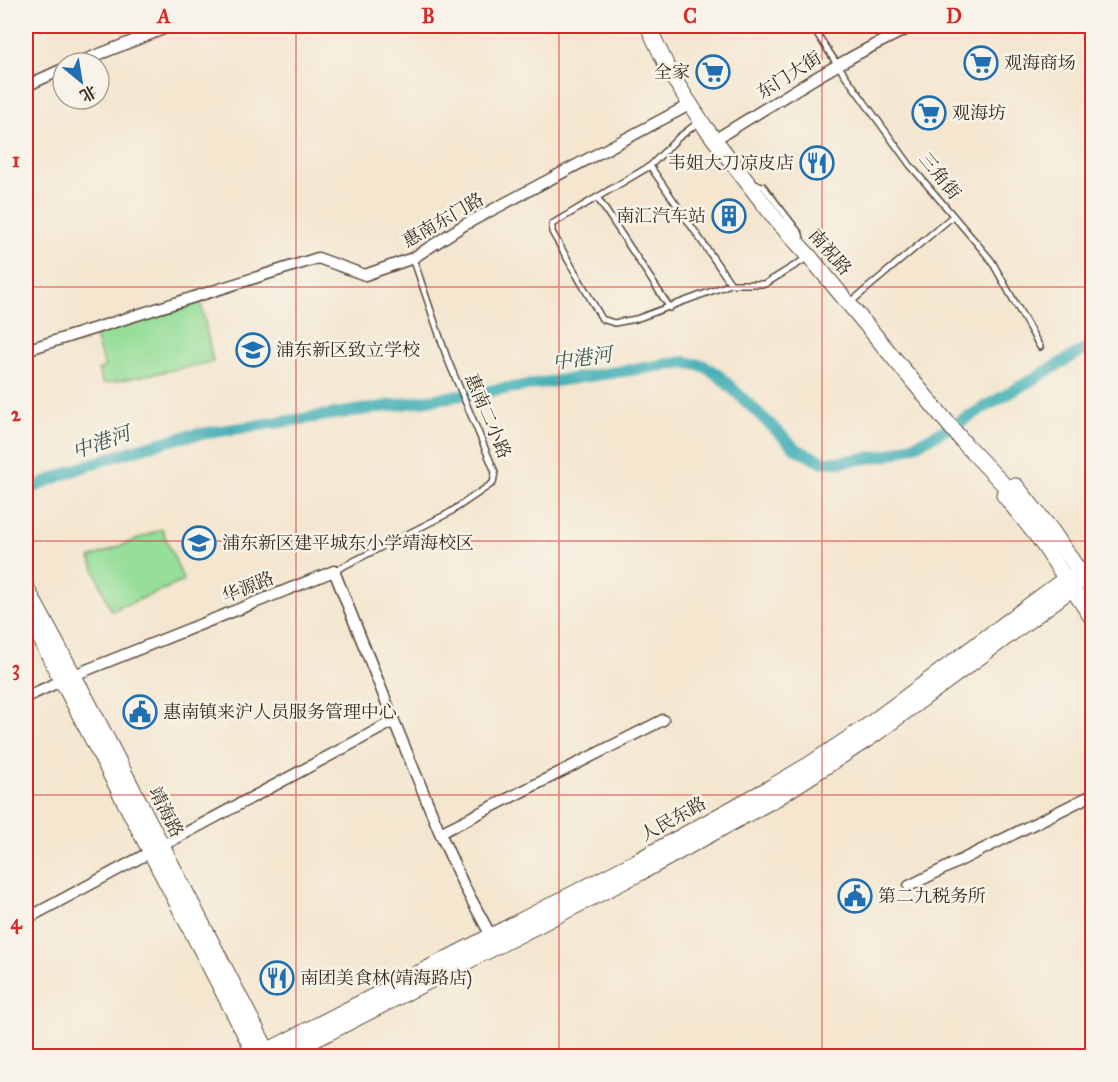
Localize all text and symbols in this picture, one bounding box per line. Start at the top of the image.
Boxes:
text: A [155,4,171,28]
text: B [421,4,435,28]
text: C [683,4,697,28]
text: D [946,4,962,28]
supermarket icon: 观海商场 [963,45,999,81]
street label: 东门大街 [753,47,825,103]
north arrow [51,51,111,111]
place label: 观海商场 [1004,52,1076,74]
supermarket icon: 全家 [695,54,731,90]
place label: 全家 [654,61,690,83]
text: 北 [77,81,100,106]
supermarket icon: 观海坊 [911,95,947,131]
place label: 观海坊 [952,102,1006,124]
restaurant icon: 韦姐大刀凉皮店 [799,145,835,181]
text: 1 [12,148,20,172]
street label: 三角街 [914,148,966,204]
place label: 韦姐大刀凉皮店 [668,152,794,174]
street label: 惠南东门路 [399,188,487,252]
building icon: 南汇汽车站 [711,198,747,234]
place label: 南汇汽车站 [616,205,706,227]
street label: 南祝路 [804,224,856,280]
school or university icon: 浦东新区致立学校 [235,332,271,368]
place label: 浦东新区致立学校 [276,339,420,361]
water label: 中港河 [551,342,616,374]
street label: 惠南二小路 [460,370,516,462]
text: 2 [11,402,22,426]
water label: 中港河 [69,420,136,463]
school or university icon: 浦东新区建平城东小学靖海校区 [181,525,217,561]
place label: 浦东新区建平城东小学靖海校区 [222,532,474,554]
street label: 华源路 [219,567,277,607]
text: 3 [12,656,20,681]
public building icon: 惠南镇来沪人员服务管理中心 [122,694,158,730]
place label: 惠南镇来沪人员服务管理中心 [163,701,397,723]
street label: 靖海路 [144,783,188,841]
street label: 人民东路 [636,792,710,846]
public building icon: 第二九税务所 [837,878,873,914]
place label: 第二九税务所 [878,885,986,907]
text: 4 [10,910,22,935]
restaurant icon: 南团美食林(靖海路店) [259,960,295,996]
place label: 南团美食林(靖海路店) [300,967,472,990]

